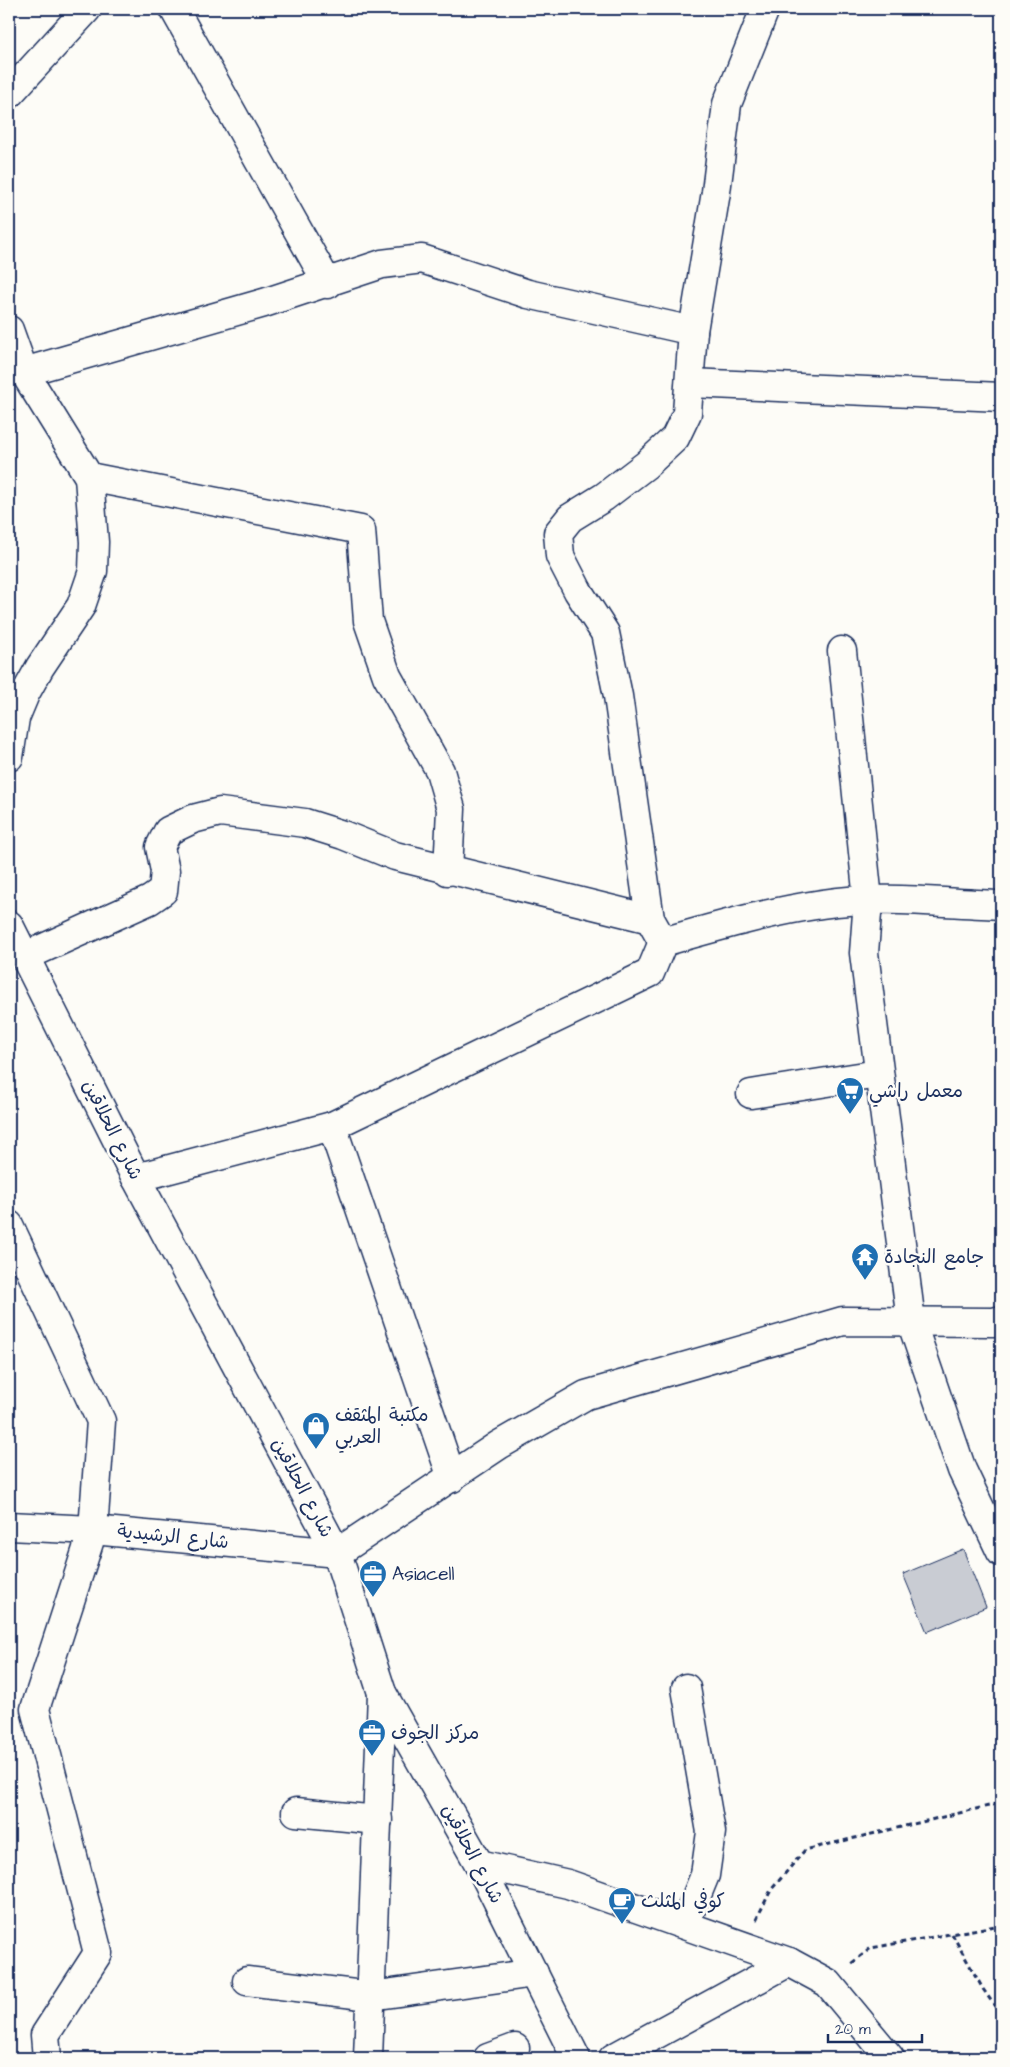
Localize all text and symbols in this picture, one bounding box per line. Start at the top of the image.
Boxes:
street label: شارع الحلاقين [75,1075,149,1185]
supermarket icon: معمل راشي [835,1076,865,1115]
place label: معمل راشي [869,1078,963,1107]
temple icon: جامع النجادة [850,1242,880,1281]
place label: جامع النجادة [884,1244,984,1271]
place label: مكتبة المثقف العربي [335,1402,429,1453]
shop icon: مكتبة المثقف العربي [301,1411,331,1450]
street label: شارع الحلاقين [264,1433,340,1543]
street label: شارع الرشيدية [116,1518,230,1556]
office icon: Asiacell [358,1559,388,1598]
place label: Asiacell [392,1561,455,1588]
office icon: مركز الجوف [357,1718,387,1757]
place label: مركز الجوف [391,1720,479,1747]
street label: شارع الحلاقين [434,1799,510,1909]
cafe icon: كوفي المثلث [607,1886,637,1925]
place label: كوفي المثلث [641,1888,725,1915]
scale bar [828,2012,921,2044]
text: 20 m [835,2019,871,2040]

